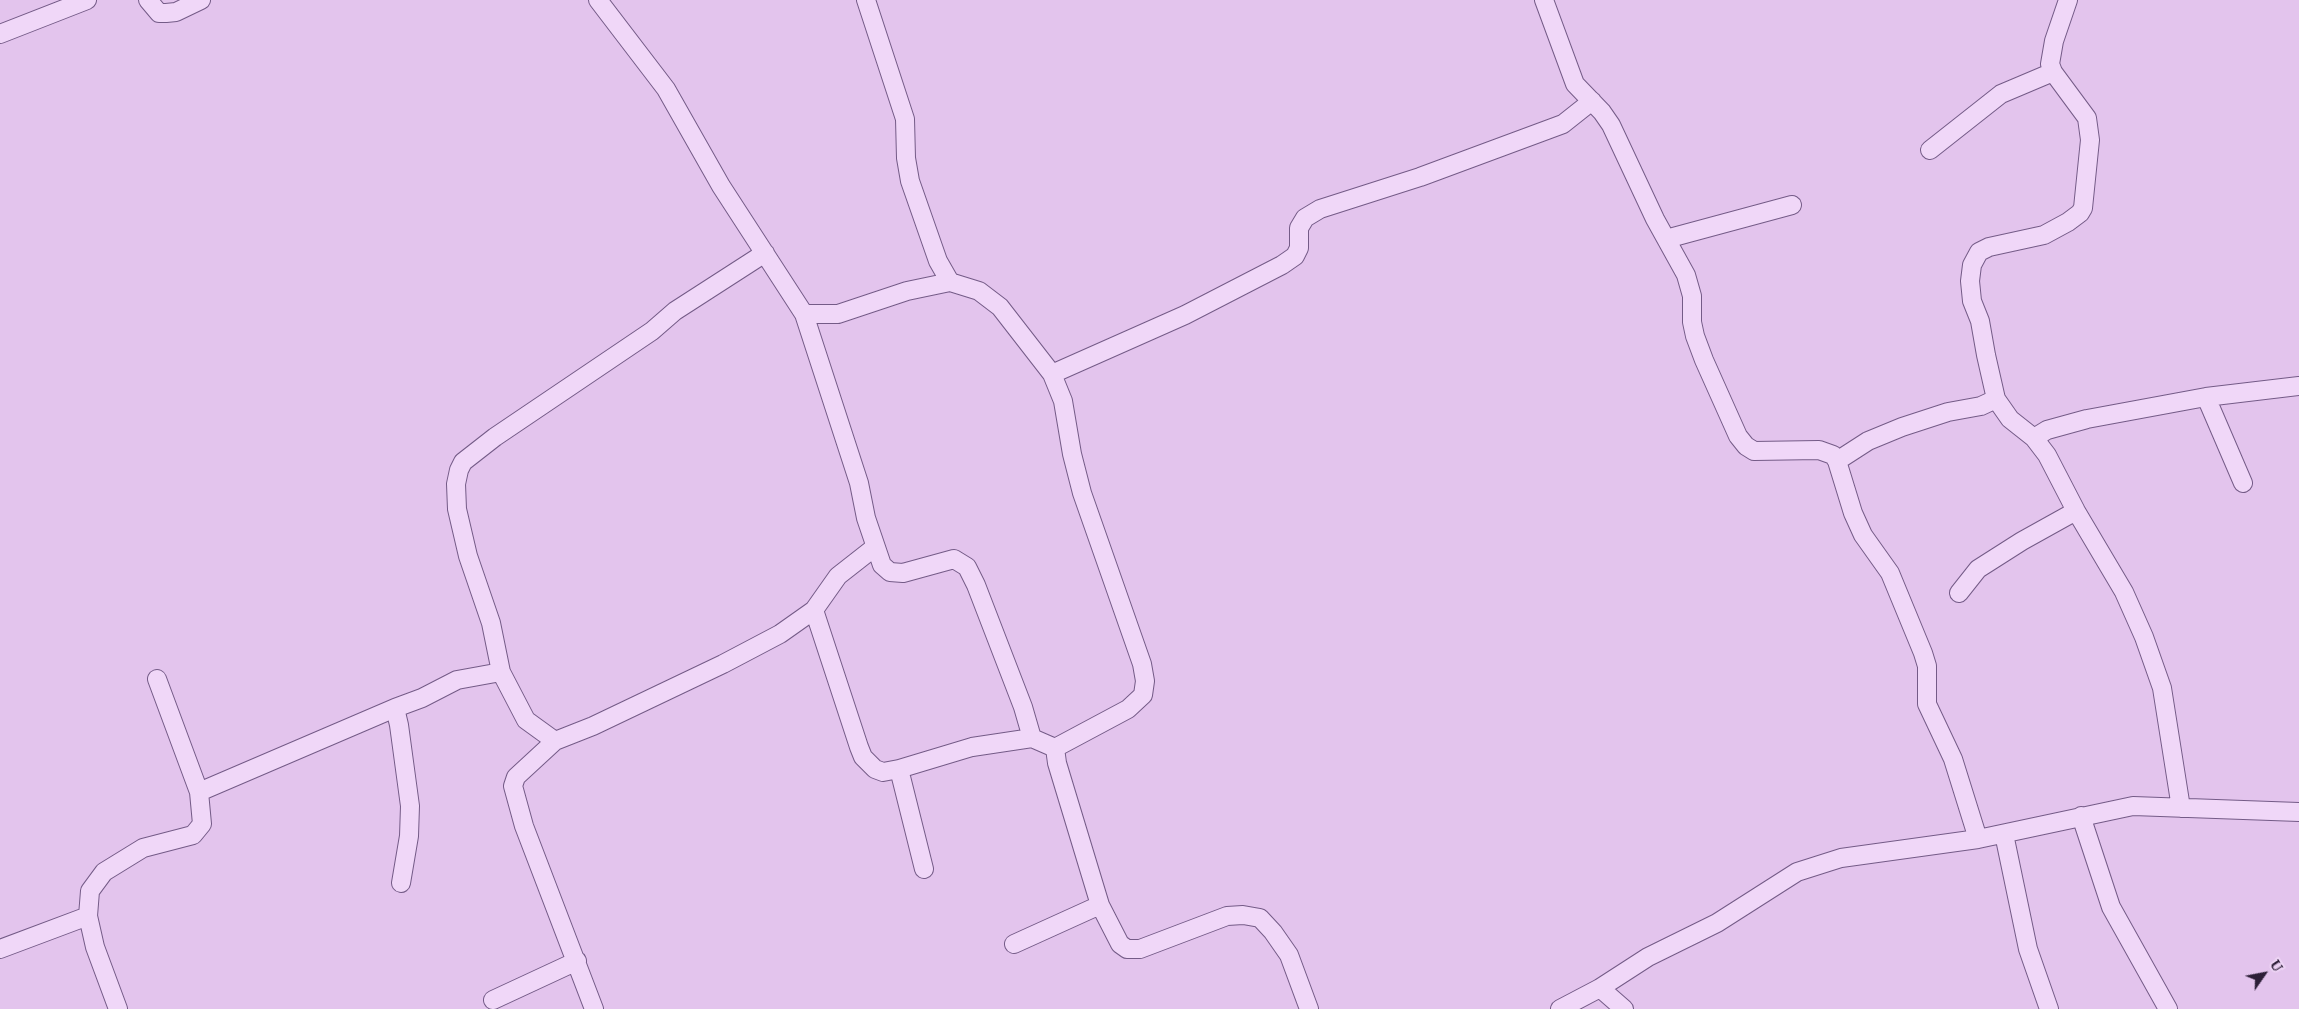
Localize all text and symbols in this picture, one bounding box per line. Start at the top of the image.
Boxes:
north arrow [2239,949,2289,999]
text: U [2266,956,2287,975]

